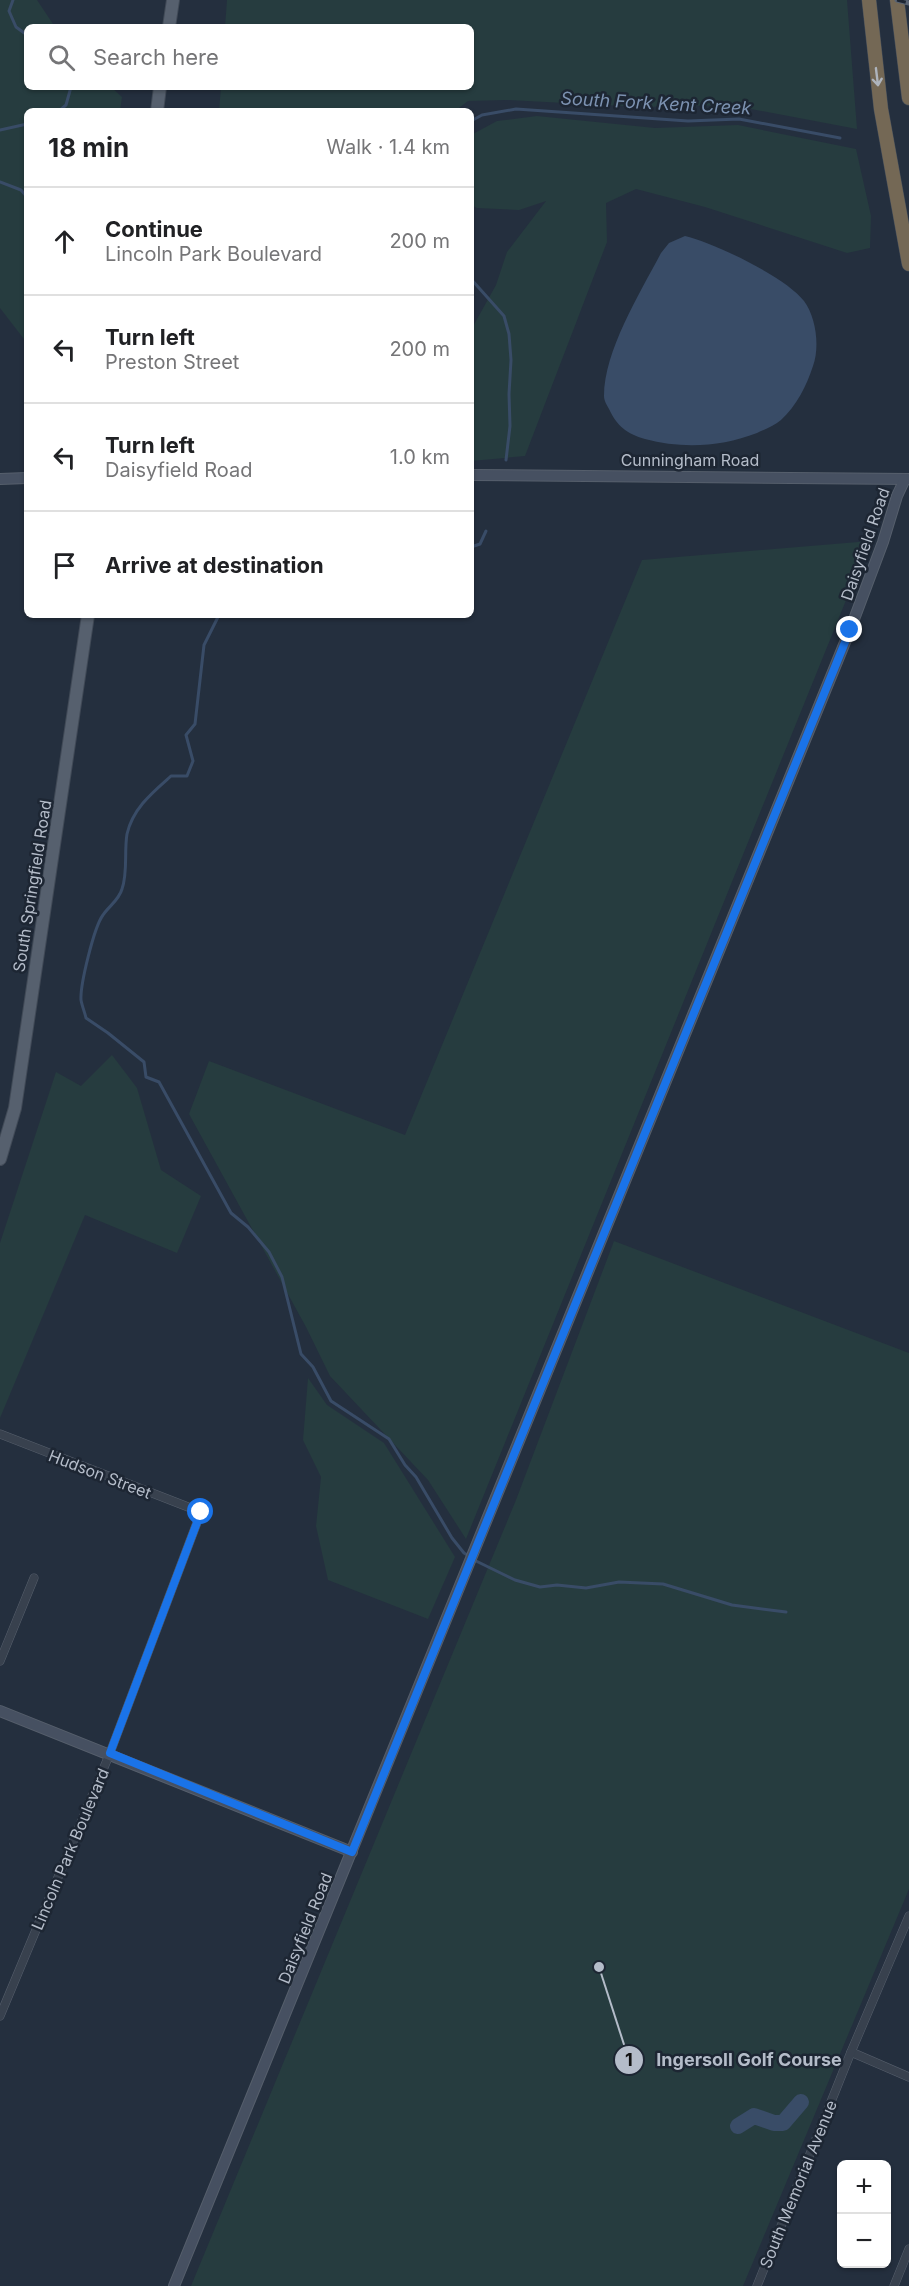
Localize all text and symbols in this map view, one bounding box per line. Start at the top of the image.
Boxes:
search box [24,24,474,90]
icon: search [45,41,78,74]
text: Search here [93,44,219,70]
one-way arrow [872,67,883,86]
water label: South Fork Kent Creek [560,88,753,119]
text: 18 min [48,132,129,163]
text: Walk · 1.4 km [326,135,450,159]
text: Continue [105,216,203,242]
icon: ahead [48,225,81,258]
text: 200 m [389,229,450,253]
text: Lincoln Park Boulevard [105,242,322,266]
text: Turn left [105,324,195,350]
icon: left [48,333,81,366]
text: 200 m [389,337,450,361]
text: Preston Street [105,350,239,374]
text: Turn left [105,432,195,458]
icon: left [48,441,81,474]
text: 1.0 km [390,445,450,469]
street label: Cunningham Road [621,450,759,470]
text: Daisyfield Road [105,458,252,482]
street label: Daisyfield Road [836,485,894,603]
icon: arrive [48,549,81,582]
text: Arrive at destination [105,552,324,578]
route end [836,616,862,642]
street label: South Springfield Road [9,799,55,973]
street label: Hudson Street [46,1445,154,1503]
route start [187,1498,213,1524]
street label: Lincoln Park Boulevard [27,1765,113,1933]
street label: Daisyfield Road [274,1870,336,1986]
callout: Ingersoll Golf Course [614,2042,854,2078]
text: 1 [625,2049,633,2070]
text: Ingersoll Golf Course [656,2049,842,2070]
street label: South Memorial Avenue [755,2097,841,2271]
map controls [837,2160,891,2268]
button: + [837,2160,891,2214]
button: − [837,2214,891,2268]

